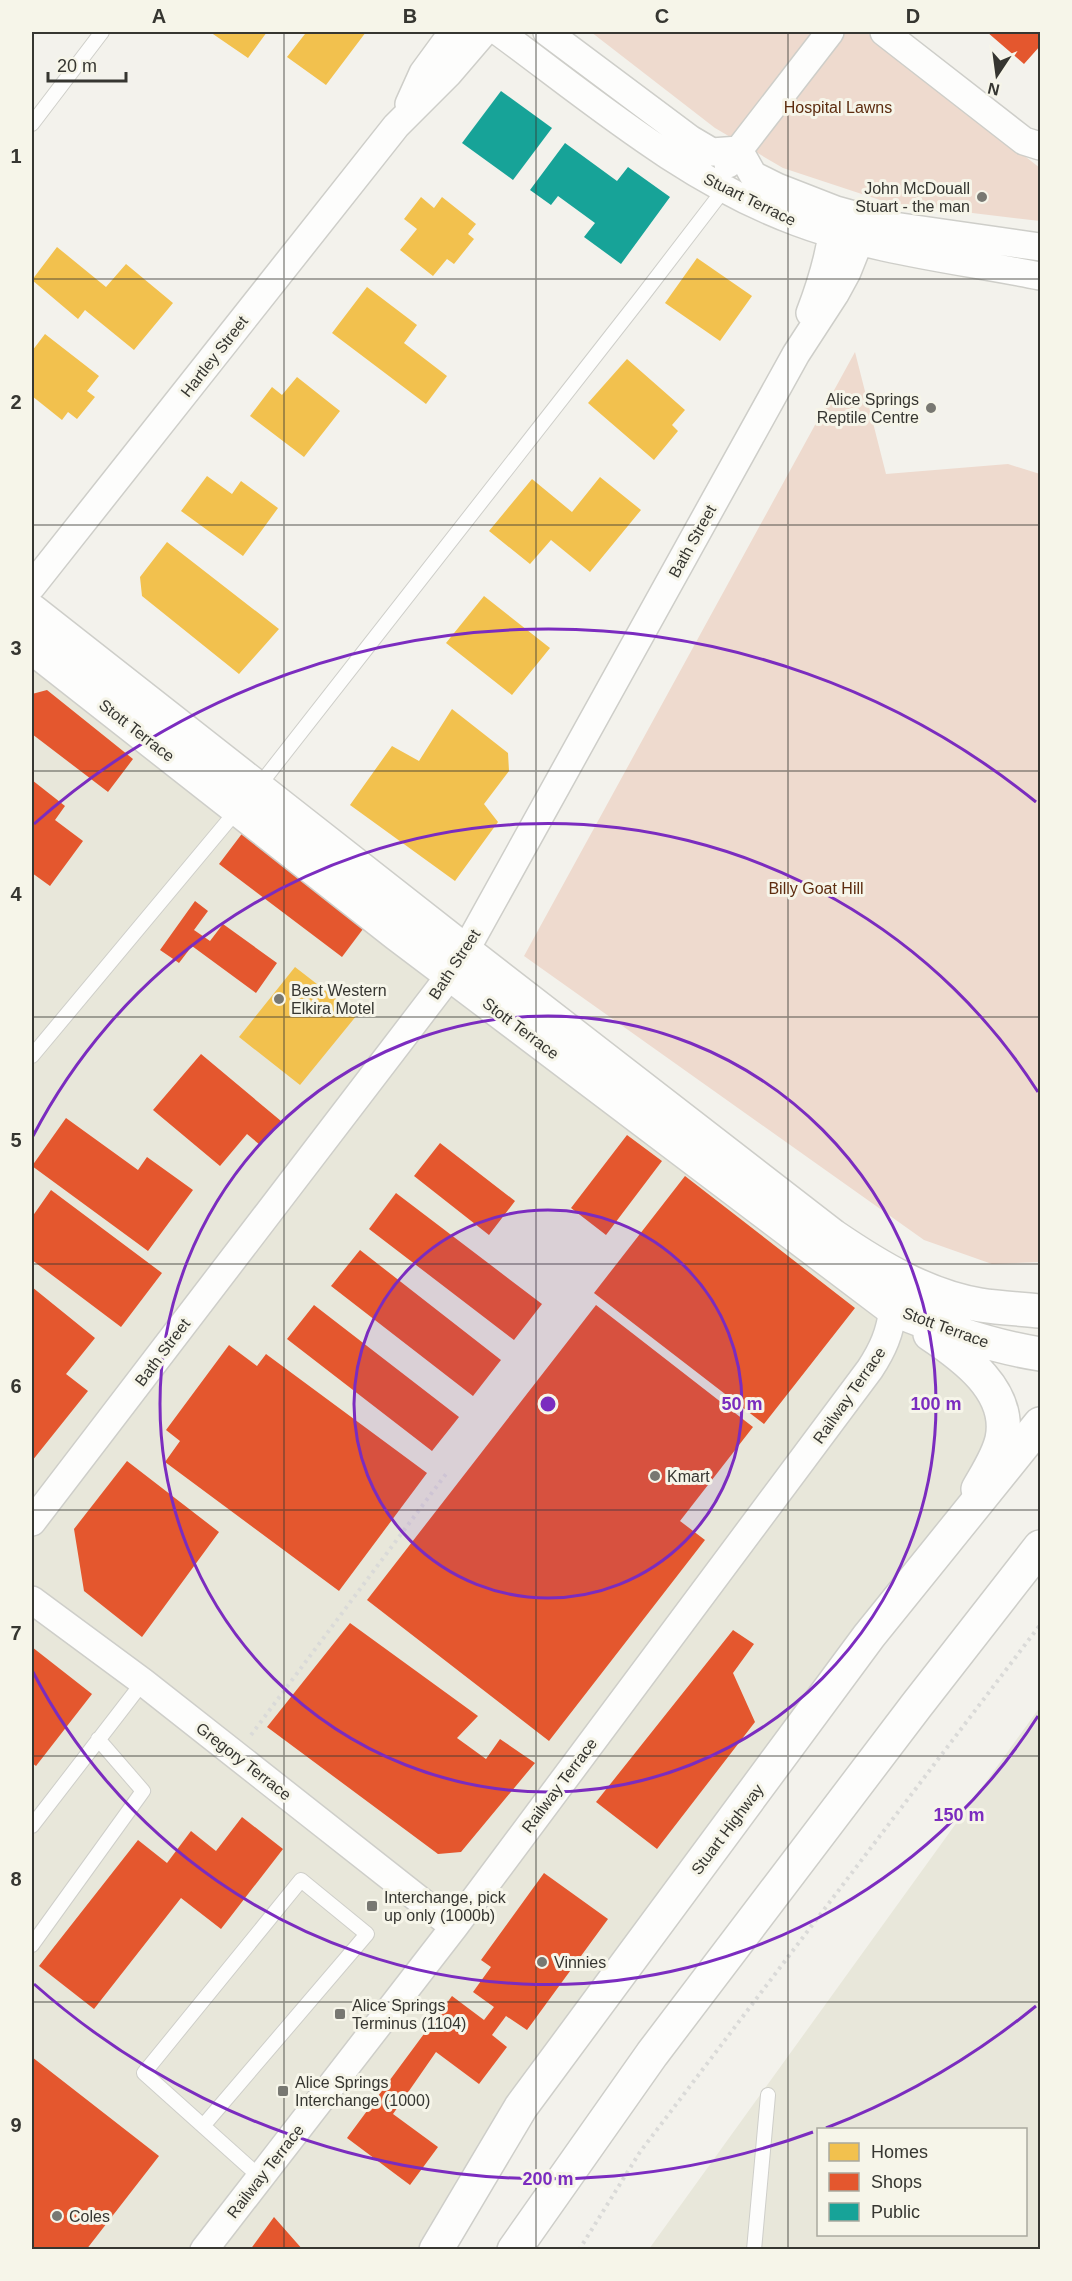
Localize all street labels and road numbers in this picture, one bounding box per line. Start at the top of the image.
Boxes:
street label: Stuart Terrace [701,170,799,229]
street label: Hartley Street [178,312,252,400]
street label: Bath Street [666,502,720,580]
street label: Stott Terrace [96,696,178,765]
street label: Bath Street [425,926,484,1002]
street label: Stott Terrace [479,994,562,1062]
street label: Stott Terrace [900,1304,991,1351]
street label: Bath Street [132,1315,194,1389]
street label: Railway Terrace [810,1344,889,1447]
street label: Gregory Terrace [193,1719,294,1804]
street label: Railway Terrace [518,1735,600,1836]
street label: Stuart Highway [688,1781,767,1878]
street label: Railway Terrace [224,2121,307,2221]

